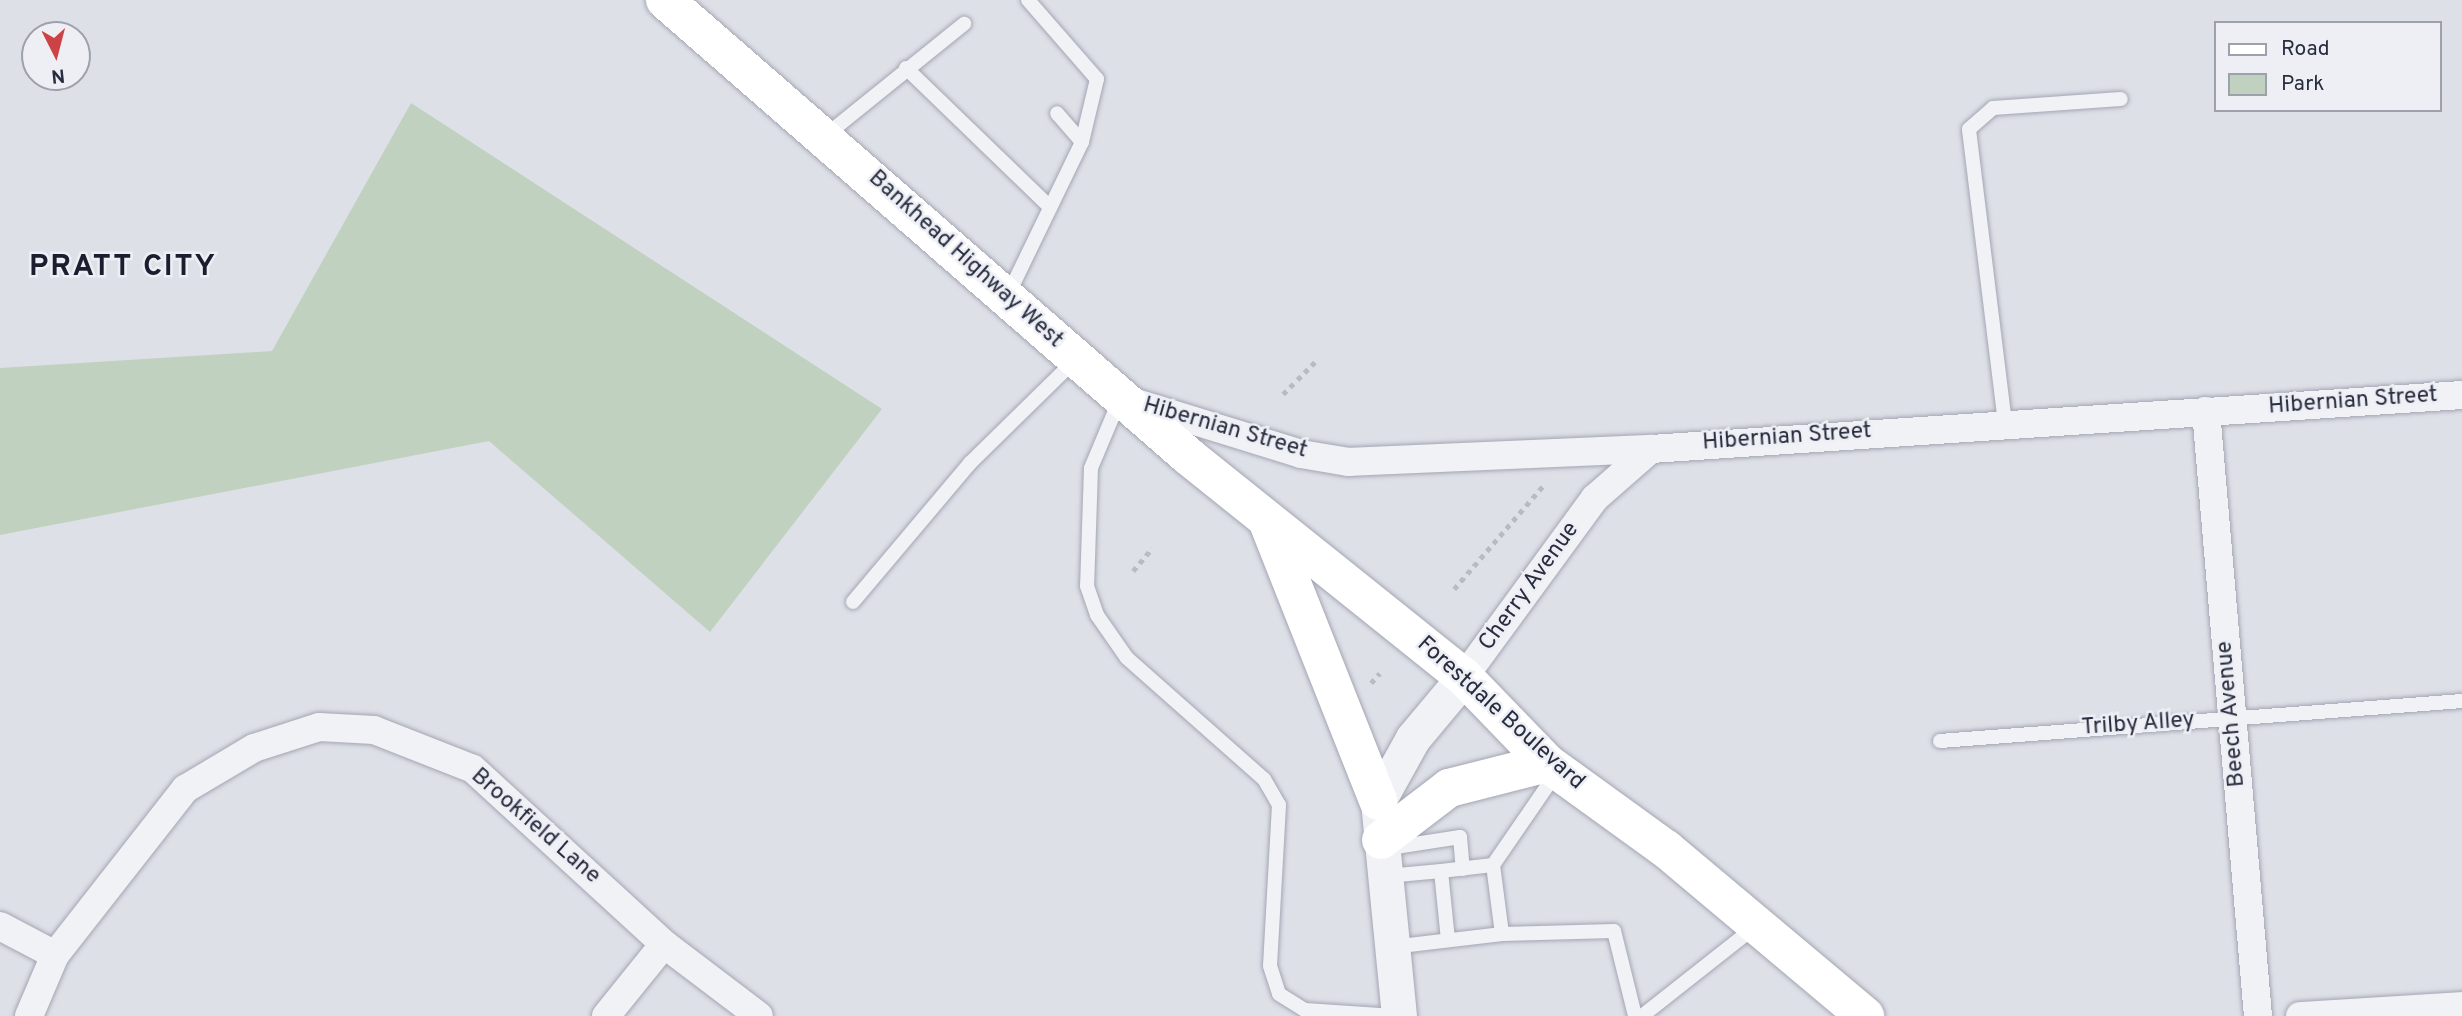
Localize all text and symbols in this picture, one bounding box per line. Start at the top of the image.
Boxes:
north arrow [21,21,91,91]
legend [2214,21,2441,112]
text: Road [2281,36,2330,63]
text: N [50,62,66,88]
text: Park [2281,71,2324,98]
street label: Bankhead Highway West [862,165,1068,355]
district label: PRATT CITY [30,250,216,286]
street label: Hibernian Street [2267,382,2439,422]
street label: Hibernian Street [1140,392,1310,466]
street label: Hibernian Street [1701,418,1873,458]
street label: Cherry Avenue [1474,517,1586,657]
street label: Forestdale Boulevard [1410,631,1590,797]
street label: Beech Avenue [2212,639,2252,789]
street label: Trilby Alley [2080,707,2196,743]
street label: Brookfield Lane [465,763,605,891]

